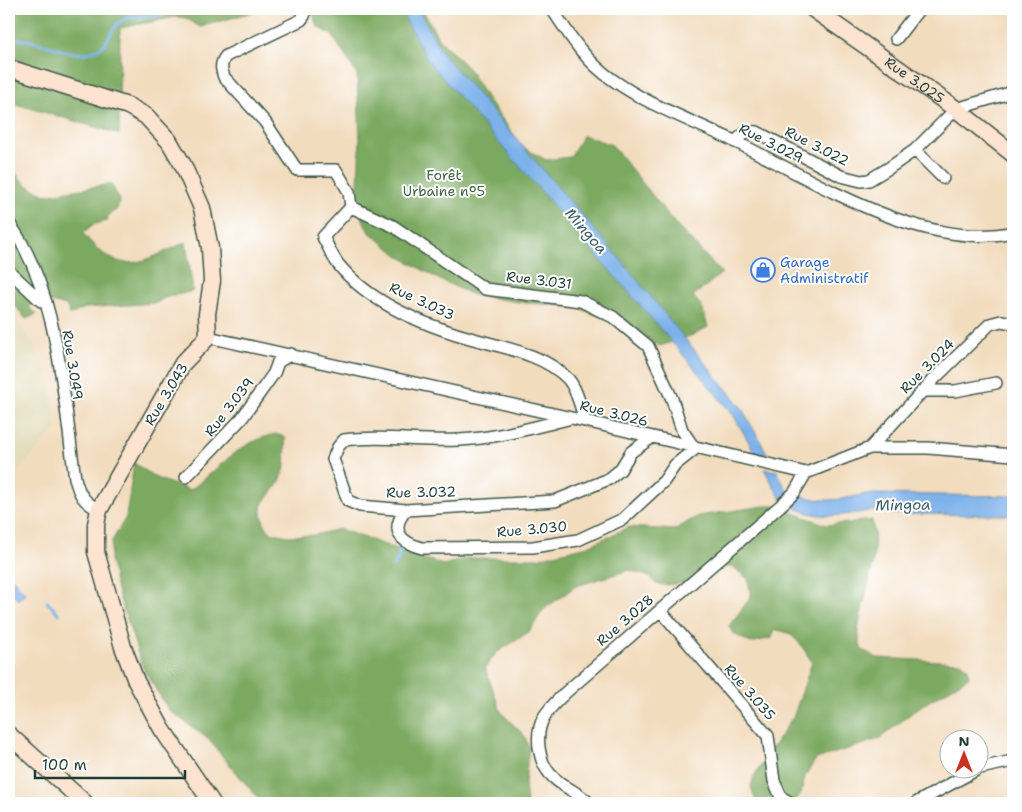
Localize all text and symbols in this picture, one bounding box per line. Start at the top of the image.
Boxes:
street label: Rue 3.025 [881,53,948,107]
street label: Rue 3.029 [736,119,806,167]
street label: Rue 3.022 [782,122,852,170]
park label: Forêt Urbaine n°5 [403,166,485,200]
water label: Mingoa [560,204,612,258]
place label: Garage Administratif [780,253,869,287]
shop icon: Garage Administratif [750,257,776,283]
street label: Rue 3.031 [505,267,573,293]
street label: Rue 3.033 [387,278,457,324]
street label: Rue 3.049 [59,329,87,401]
street label: Rue 3.024 [896,335,958,397]
street label: Rue 3.043 [140,359,192,429]
street label: Rue 3.039 [200,374,258,440]
street label: Rue 3.026 [578,396,650,430]
street label: Rue 3.032 [386,482,456,502]
water label: Mingoa [875,495,931,515]
street label: Rue 3.030 [496,517,568,541]
street label: Rue 3.028 [593,590,657,650]
street label: Rue 3.035 [721,660,779,724]
north arrow [940,730,990,780]
text: N [958,732,970,750]
scale bar [35,747,185,779]
text: 100 m [42,755,87,775]

